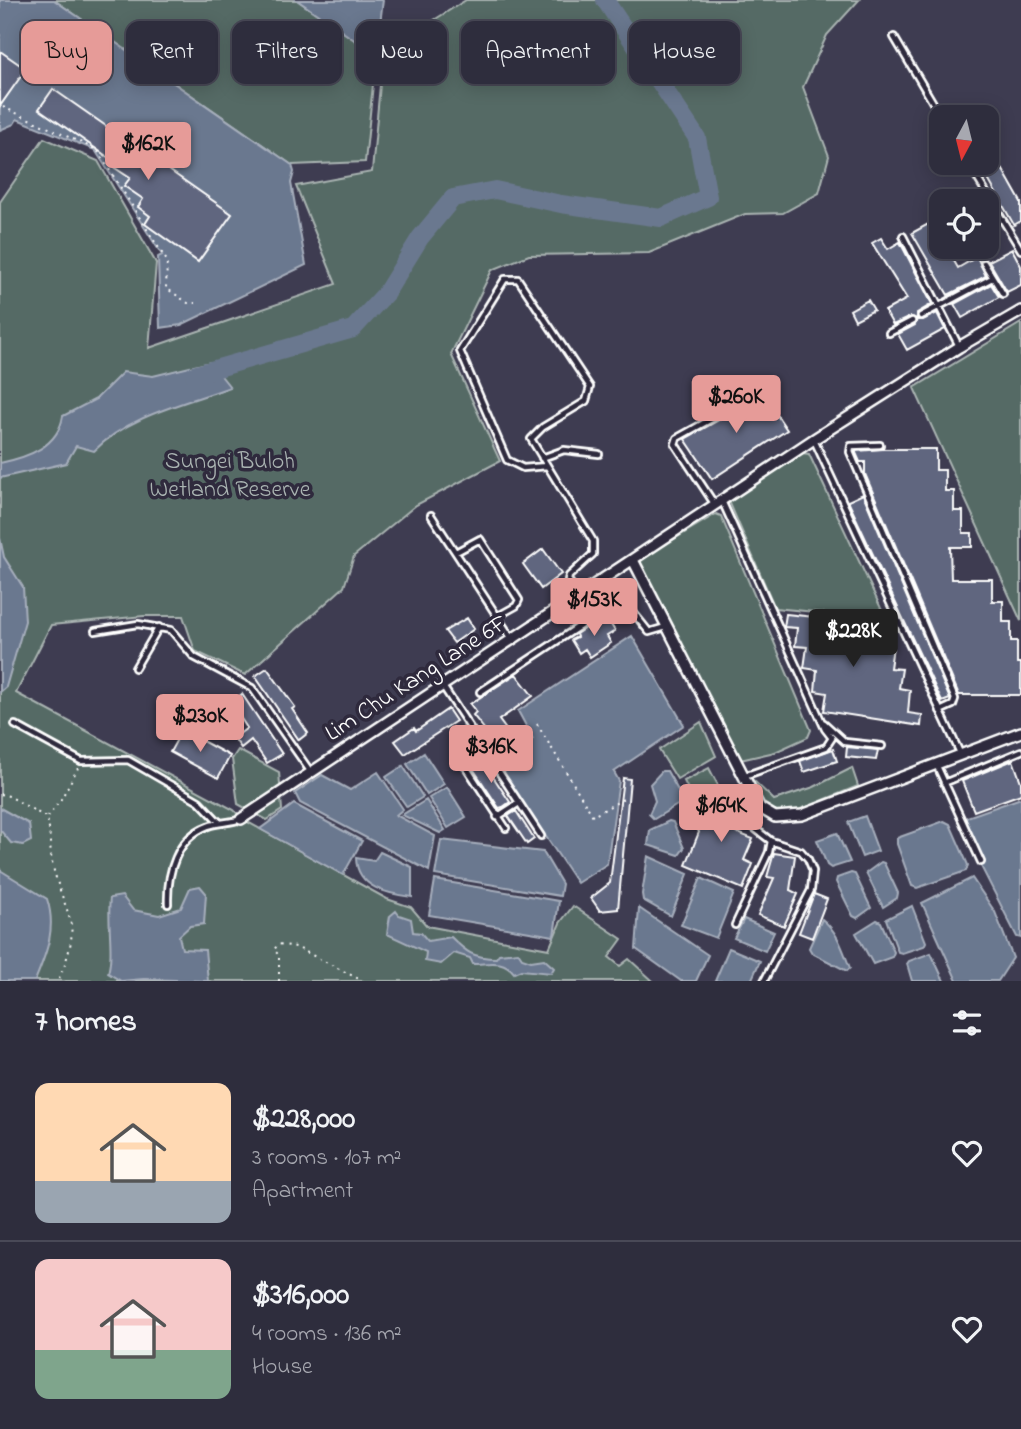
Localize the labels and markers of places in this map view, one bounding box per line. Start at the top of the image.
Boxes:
pin: $162K [99,122,197,182]
pin: $260K [687,376,785,435]
pin: $153K [545,578,643,638]
pin: $228K [804,610,902,669]
pin: $230K [151,694,249,754]
pin: $316K [442,726,540,785]
pin: $164K [672,784,770,844]

